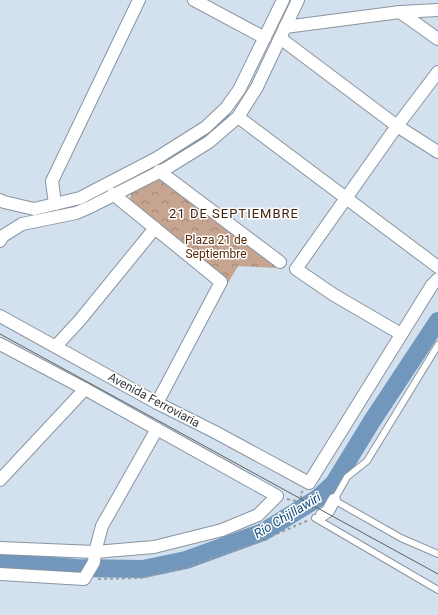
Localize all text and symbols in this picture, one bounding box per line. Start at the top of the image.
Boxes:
district label: 21 DE SEPTIEMBRE [169,206,299,221]
park label: Plaza 21 de Septiembre [185,233,247,261]
street label: Avenida Ferroviaria [106,370,202,430]
water label: Río Chijllawiri [251,489,324,541]

